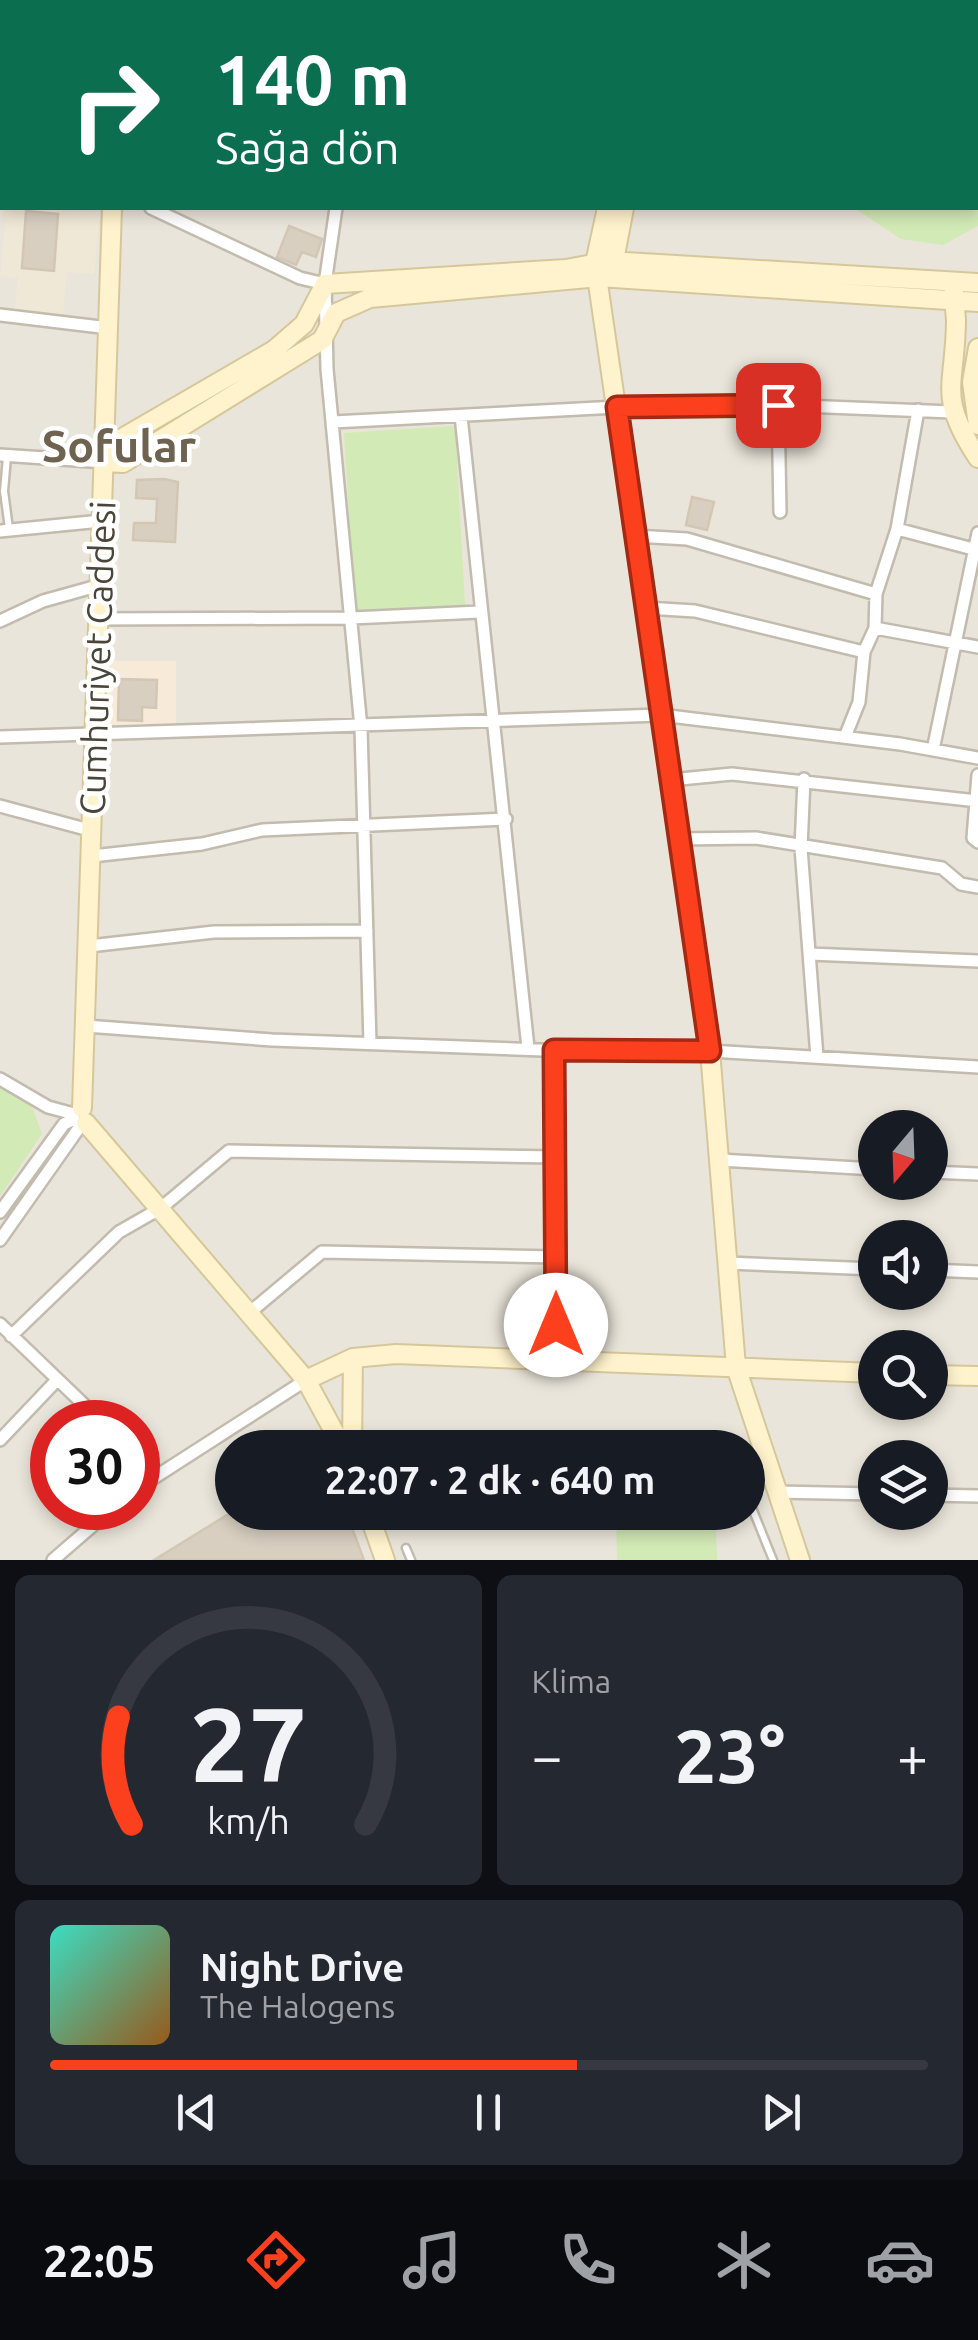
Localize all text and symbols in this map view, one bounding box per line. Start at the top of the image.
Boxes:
icon: right [50,40,180,170]
text: 140 m [215,40,410,118]
text: Sağa dön [215,122,399,173]
pin [736,363,821,448]
icon: arrive [751,378,806,433]
district label: Sofular [42,420,197,471]
street label: Cumhuriyet Caddesi [72,500,122,816]
north arrow [858,1110,948,1200]
map controls [858,1110,948,1530]
button: sound [858,1220,948,1310]
position arrow [504,1273,608,1377]
button: search [858,1330,948,1420]
speed limit sign: 30 [30,1400,160,1530]
button: layers [858,1440,948,1530]
text: 22:07 · 2 dk · 640 m [325,1459,655,1501]
text: Klima [532,1663,611,1699]
text: 27 [190,1685,307,1802]
text: 23° [674,1713,785,1797]
text: − [532,1725,563,1786]
text: + [897,1725,928,1786]
text: km/h [207,1801,290,1841]
text: Night Drive [200,1946,404,1988]
text: The Halogens [200,1988,395,2024]
icon: previous [169,2085,224,2140]
icon: pause [461,2085,516,2140]
icon: next [754,2085,809,2140]
icon: directions [241,2225,311,2295]
icon: music [397,2225,467,2295]
icon: phone [553,2225,623,2295]
icon: climate [709,2225,779,2295]
icon: car [865,2225,935,2295]
text: 22:05 [43,2235,156,2286]

